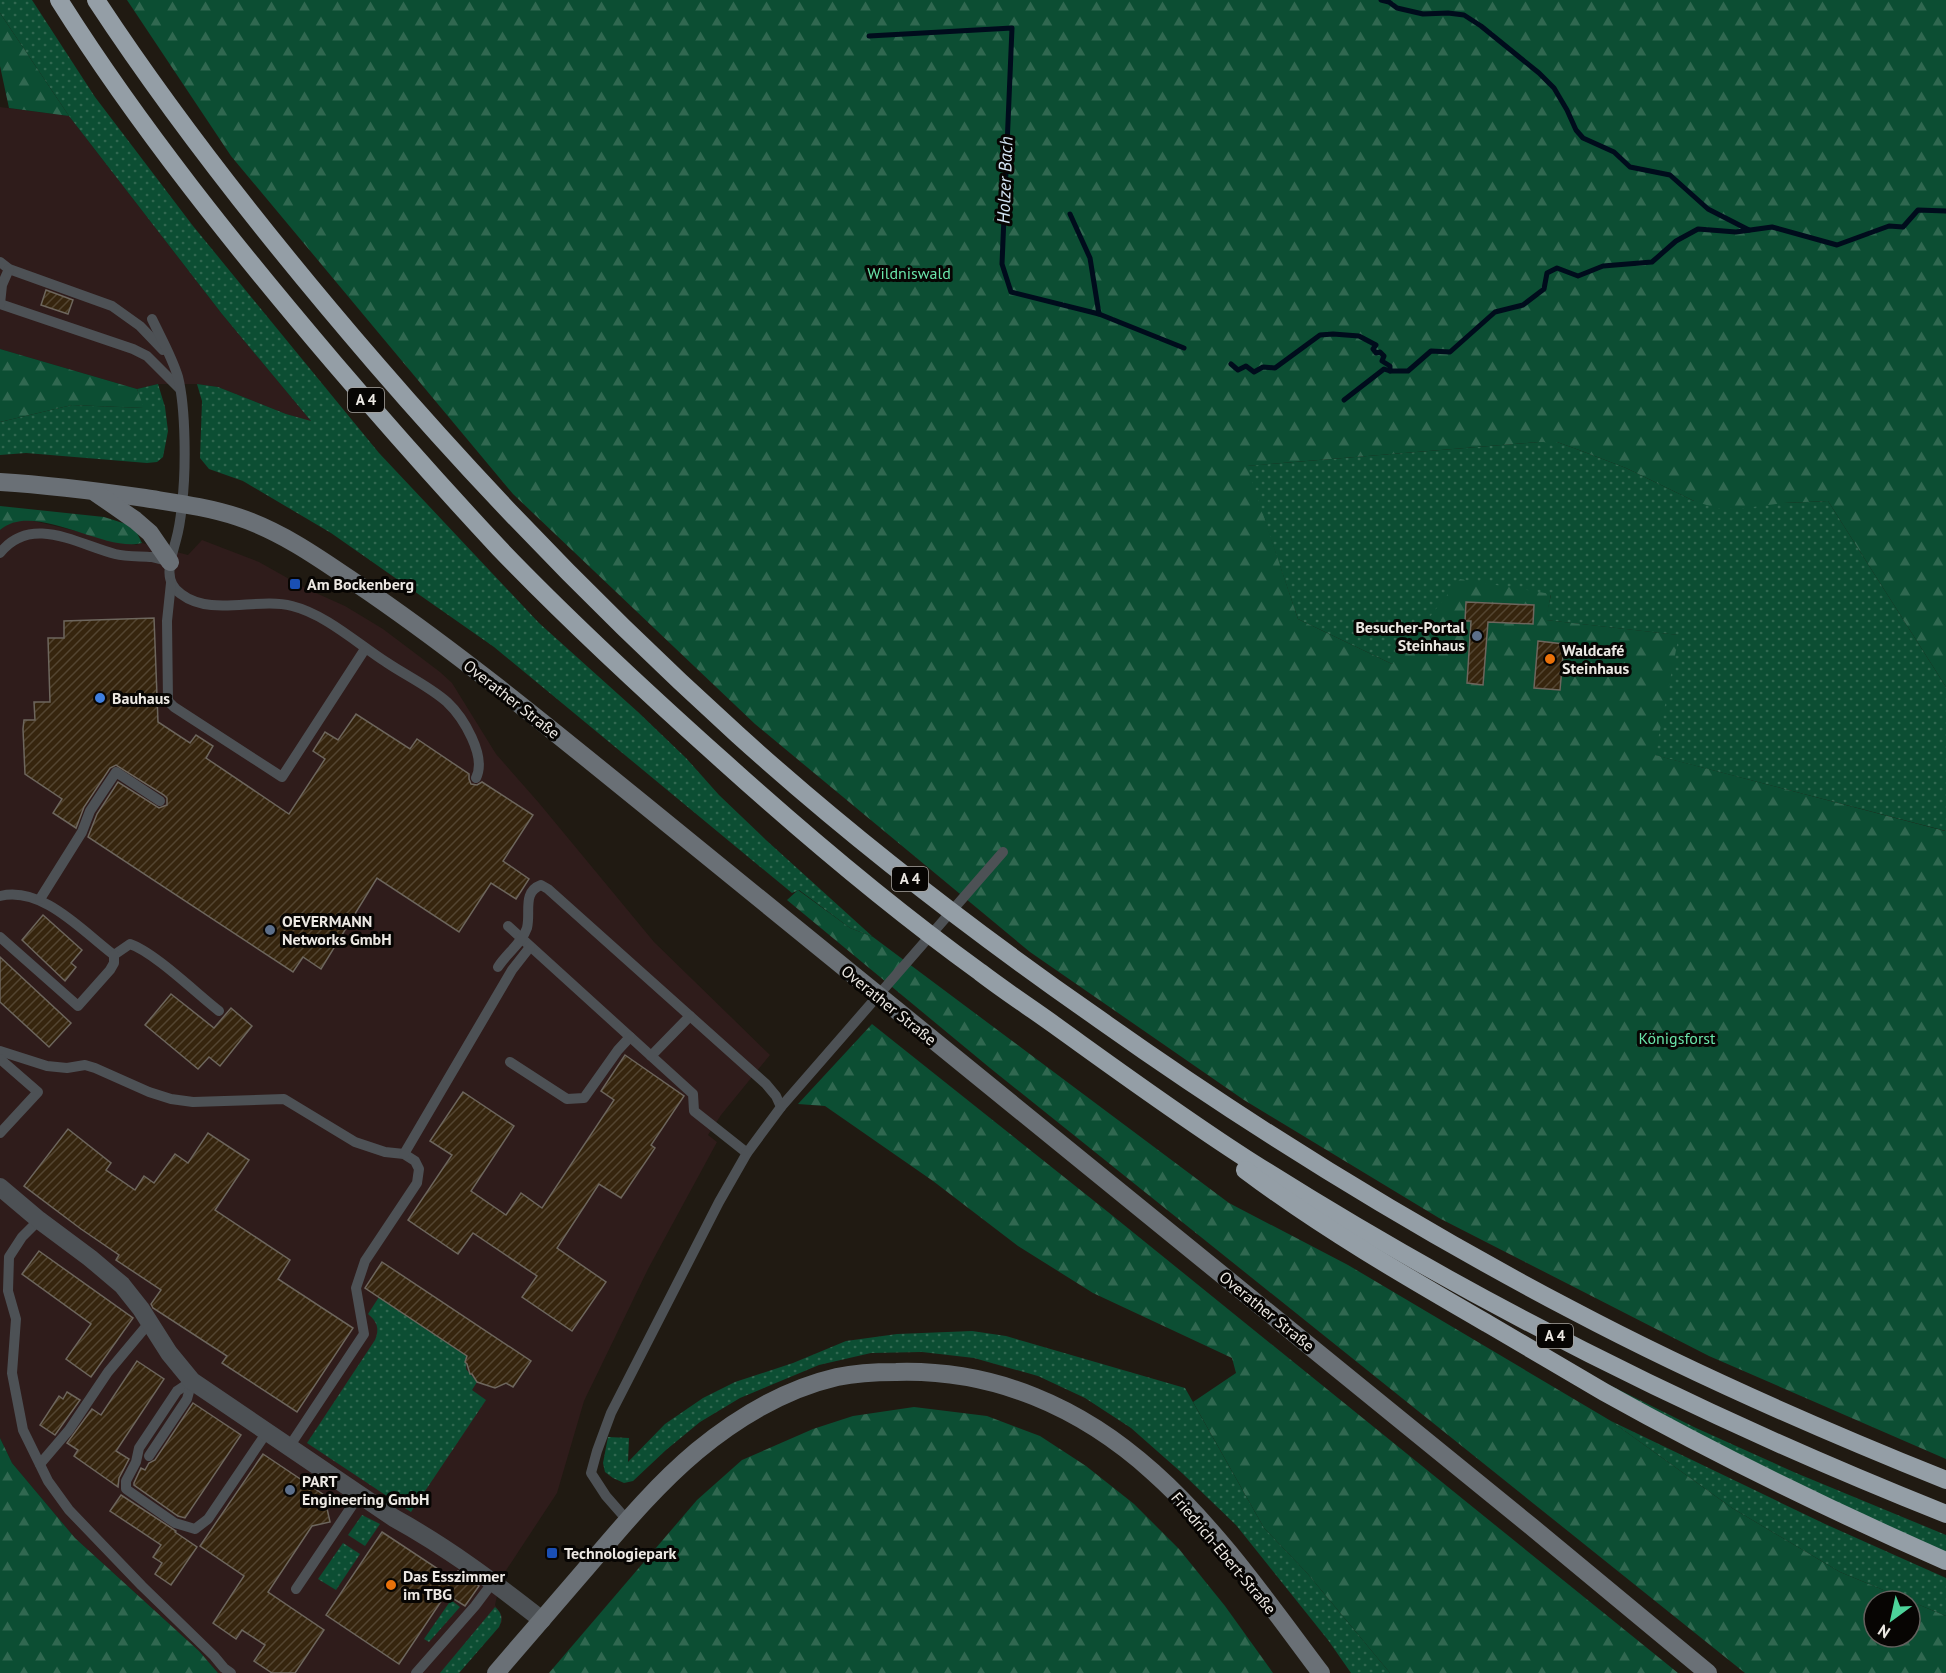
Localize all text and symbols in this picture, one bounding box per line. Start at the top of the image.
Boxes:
water label: Holzer Bach [991,136,1018,224]
park label: Wildniswald [867,263,951,283]
road number: A 4 [348,388,384,412]
place label: Am Bockenberg [307,574,414,594]
marker: Am Bockenberg [288,577,302,591]
place label: Besucher-Portal Steinhaus [1355,617,1465,655]
marker: Besucher-Portal Steinhaus [1470,629,1484,643]
place label: Waldcafé Steinhaus [1562,640,1629,678]
marker: Waldcafé Steinhaus [1543,652,1557,666]
street label: Overather Straße [460,655,564,743]
place label: Bauhaus [112,688,170,708]
marker: Bauhaus [93,691,107,705]
road number: A 4 [892,867,928,891]
place label: OEVERMANN Networks GmbH [282,911,392,949]
marker: OEVERMANN Networks GmbH [263,923,277,937]
street label: Overather Straße [837,961,941,1049]
park label: Königsforst [1638,1028,1716,1048]
street label: Overather Straße [1215,1267,1319,1355]
road number: A 4 [1537,1324,1573,1348]
place label: PART Engineering GmbH [302,1471,430,1509]
marker: PART Engineering GmbH [283,1483,297,1497]
street label: Friedrich-Ebert-Straße [1167,1488,1281,1618]
place label: Technologiepark [564,1543,677,1563]
marker: Technologiepark [545,1546,559,1560]
place label: Das Esszimmer im TBG [403,1566,505,1604]
marker: Das Esszimmer im TBG [384,1578,398,1592]
north arrow [1862,1589,1922,1649]
text: N [1874,1620,1894,1643]

